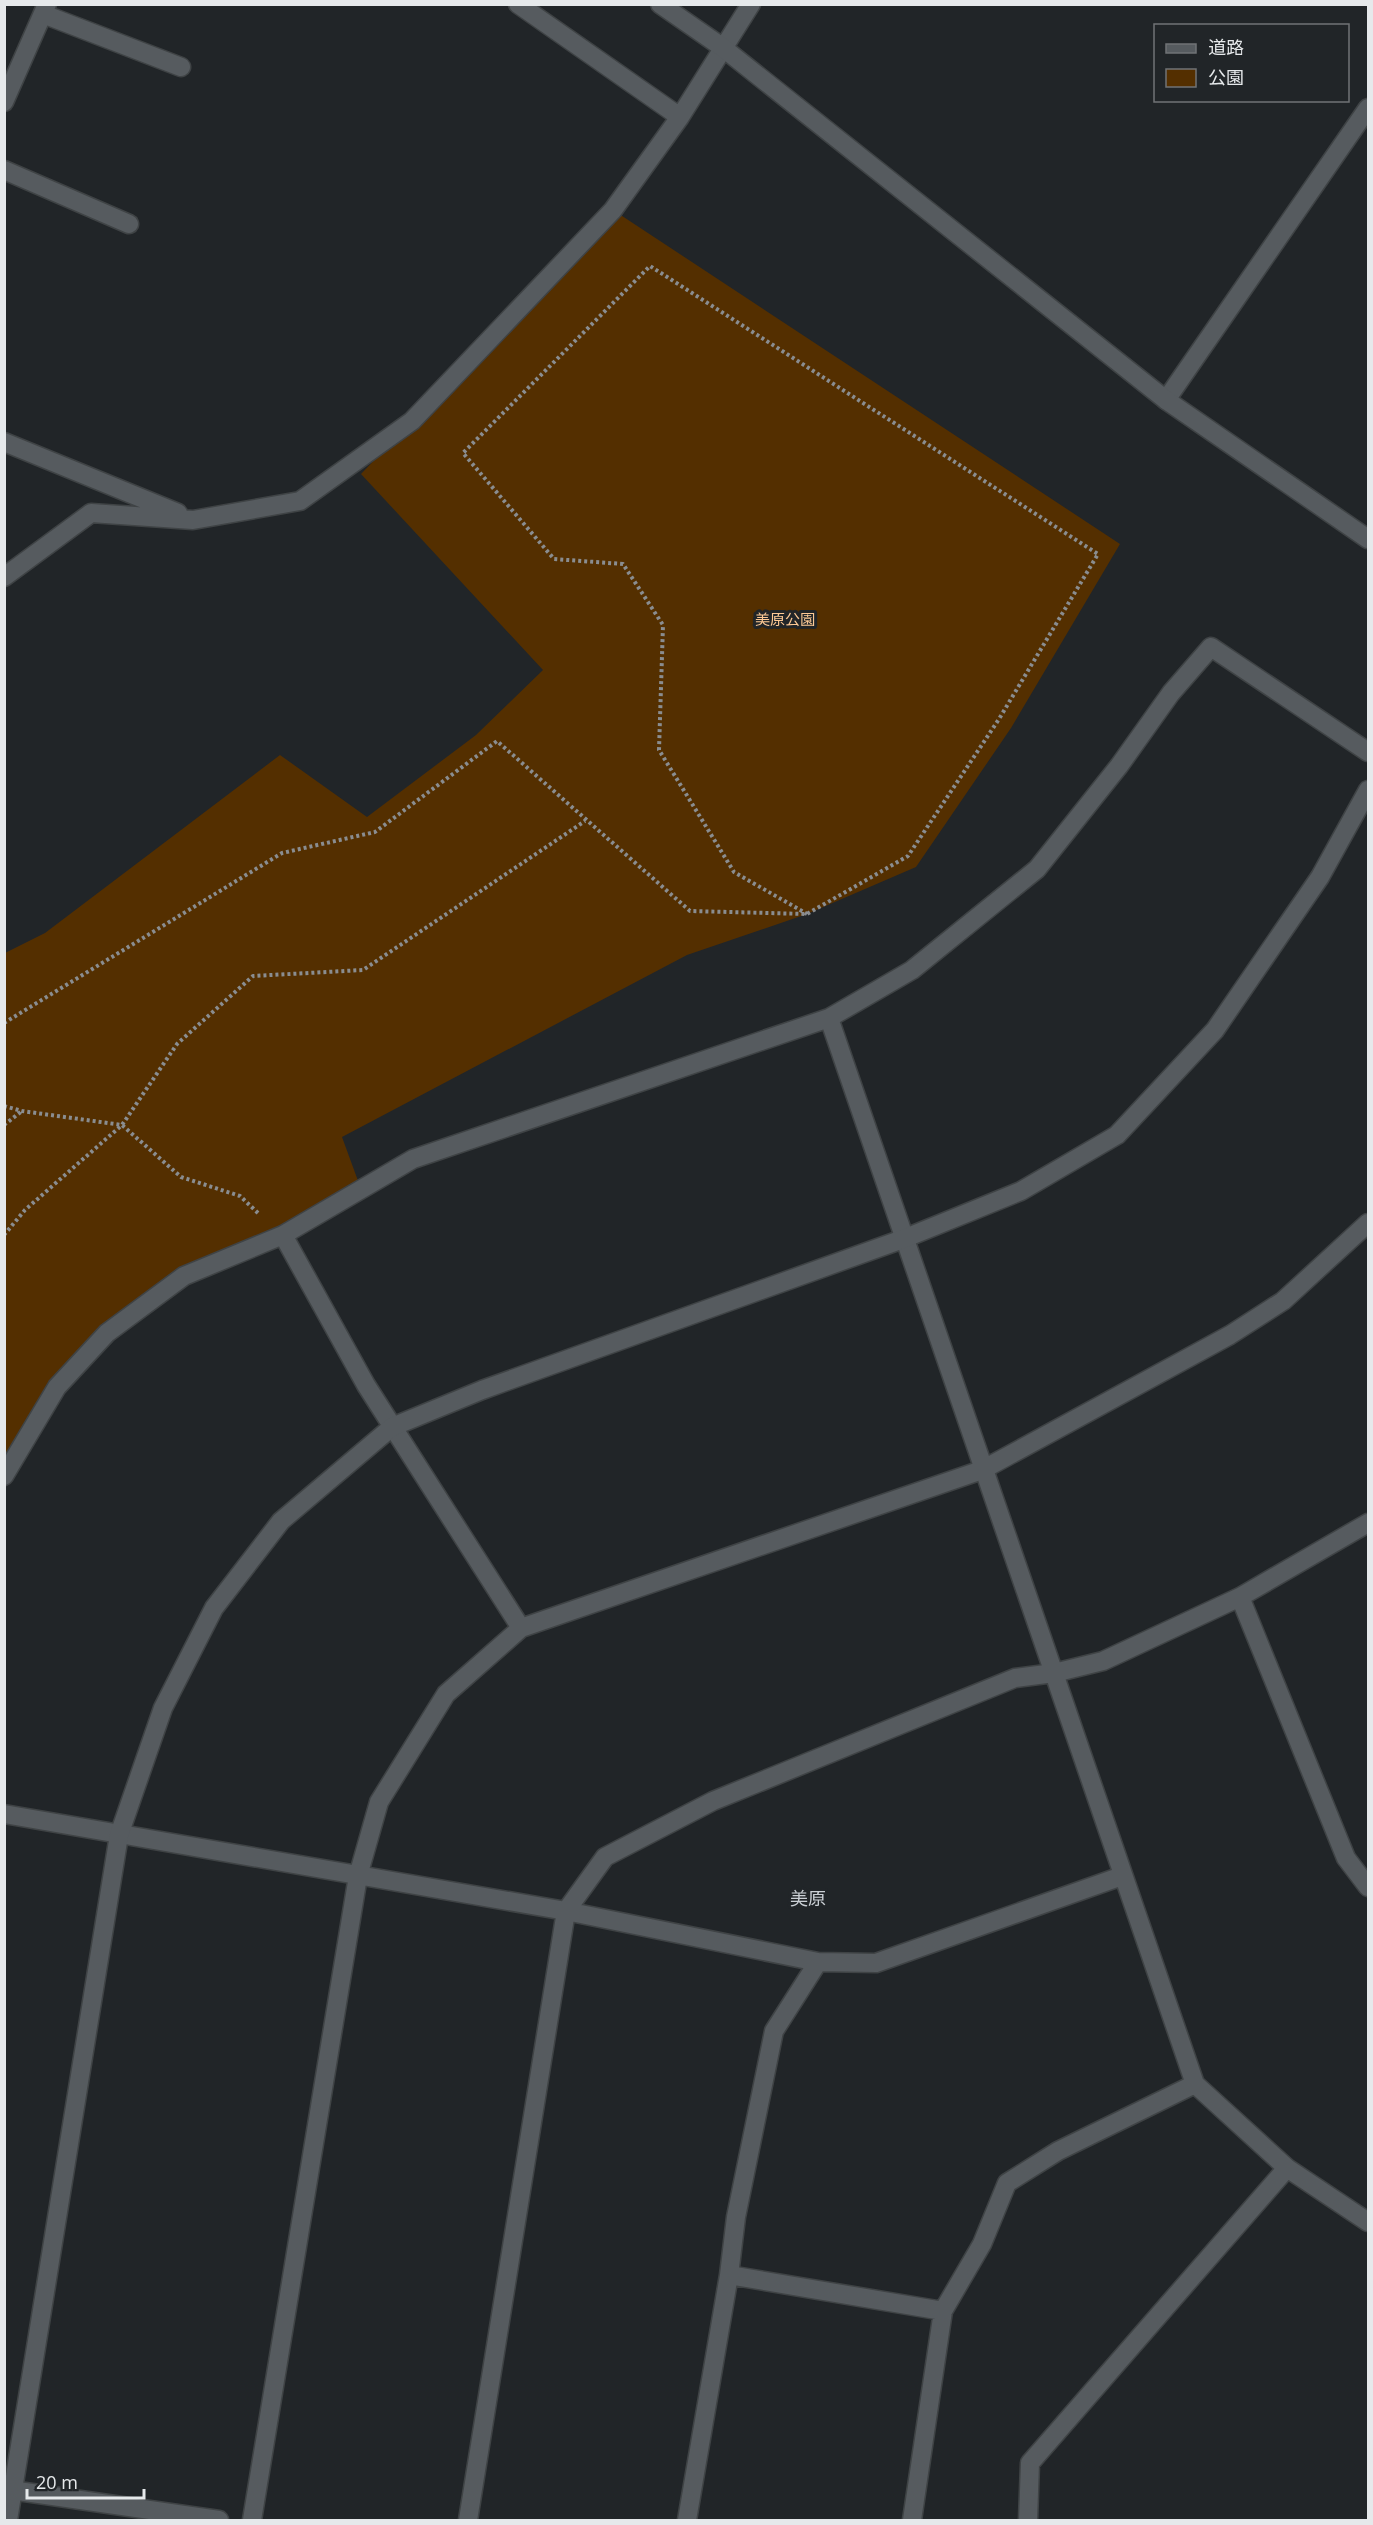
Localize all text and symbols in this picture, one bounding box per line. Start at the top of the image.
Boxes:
legend [1154,24,1349,102]
text: 道路 [1208,35,1244,59]
text: 公園 [1208,65,1244,89]
park label: 美原公園 [755,609,815,629]
district label: 美原 [790,1886,826,1910]
scale bar [27,2462,144,2500]
text: 20 m [36,2470,78,2494]

